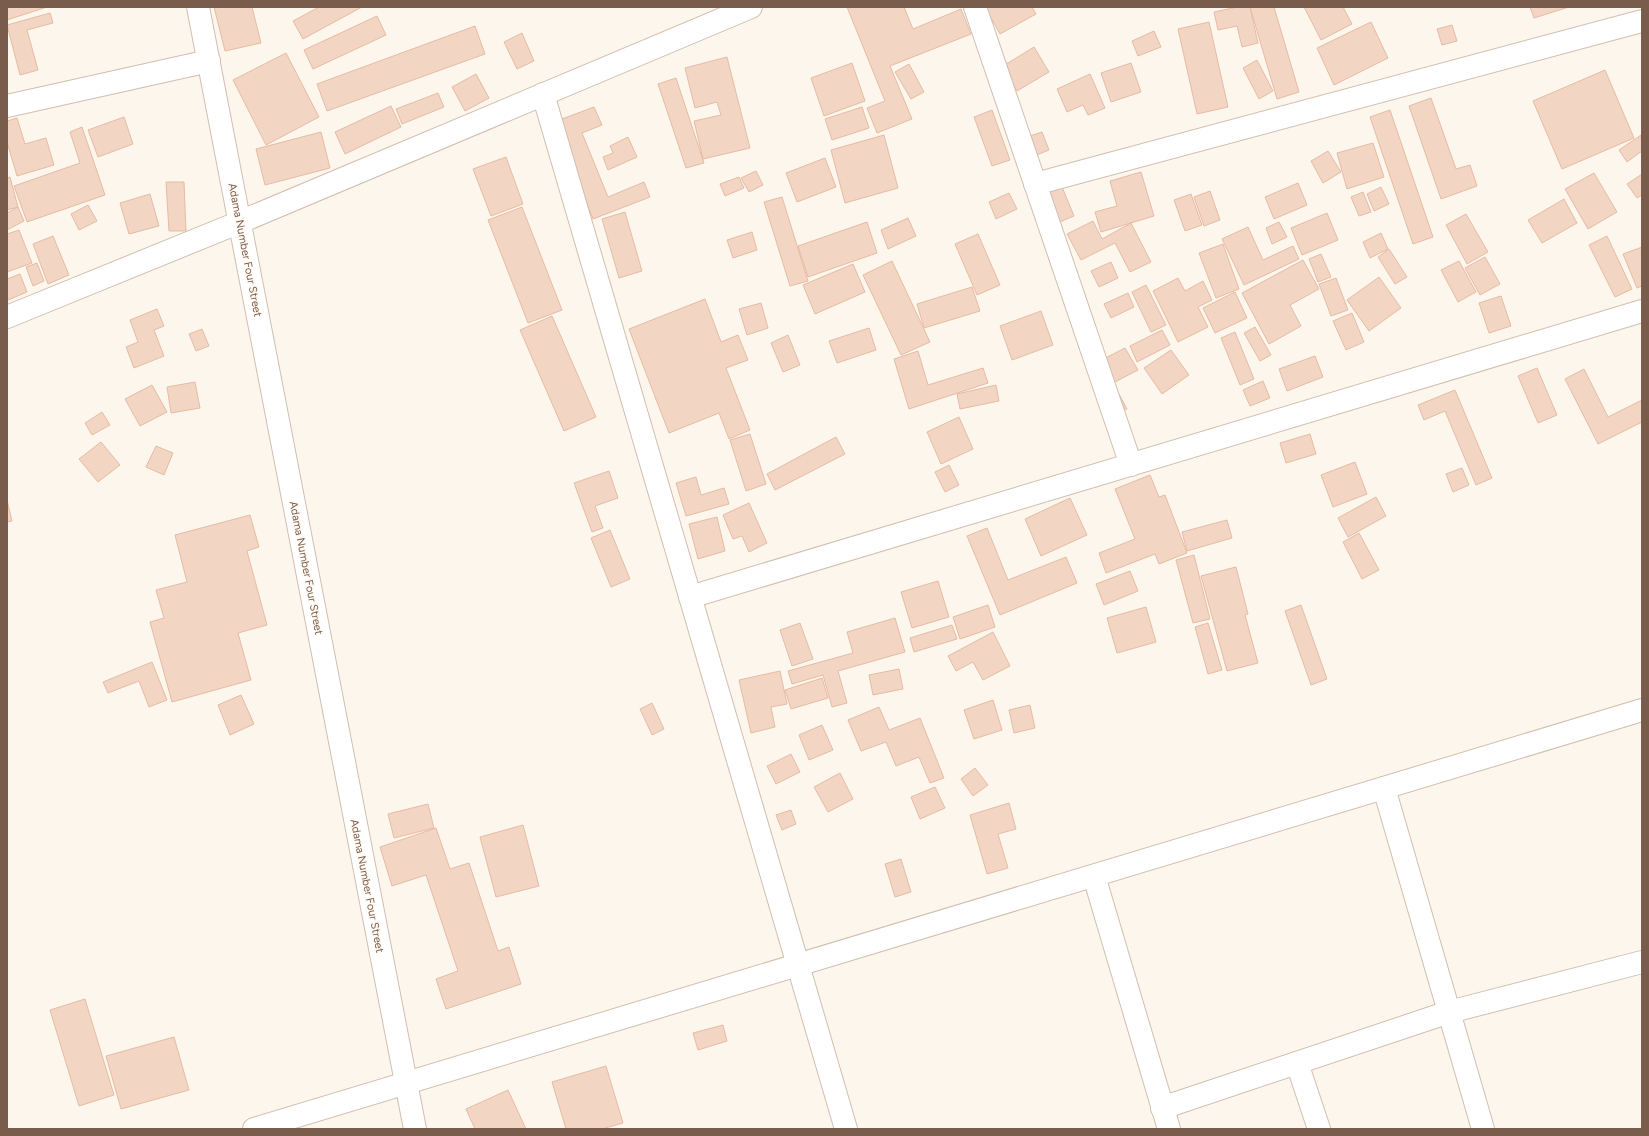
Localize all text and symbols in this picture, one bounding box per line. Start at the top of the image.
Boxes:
street label: Adama Number Four Street [226,182,264,318]
street label: Adama Number Four Street [287,500,325,636]
street label: Adama Number Four Street [348,818,386,954]

